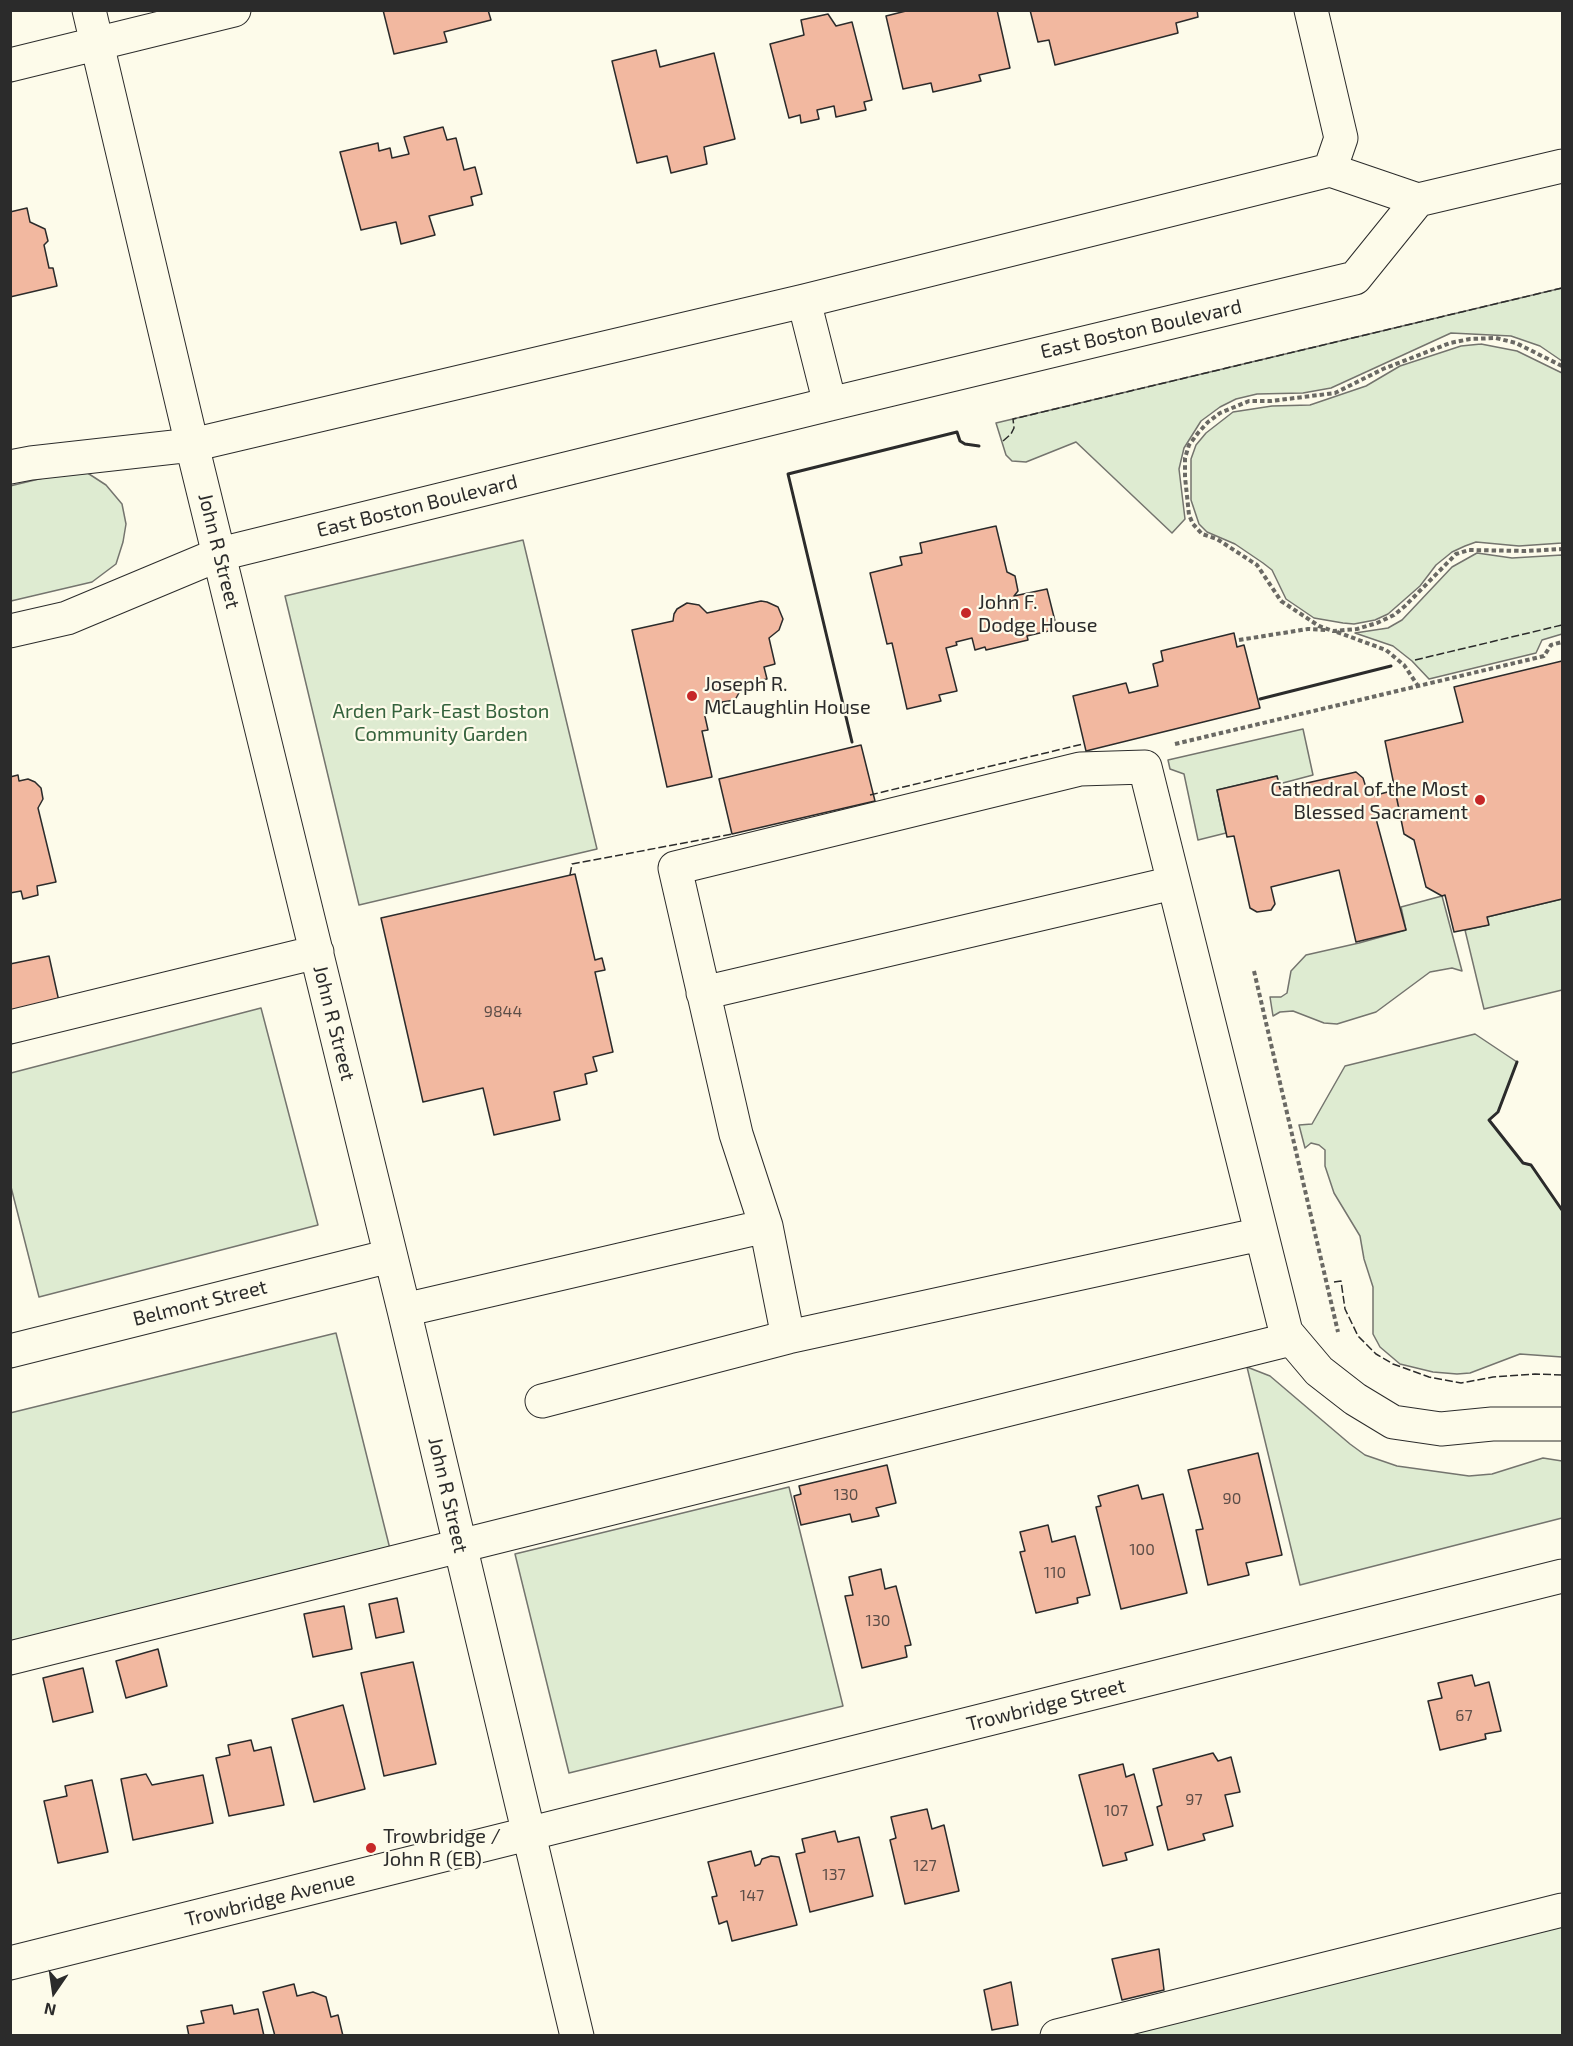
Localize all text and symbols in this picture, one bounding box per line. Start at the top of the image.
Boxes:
street label: East Boston Boulevard [1038,294,1244,364]
street label: East Boston Boulevard [314,469,520,543]
street label: John R Street [193,491,245,611]
place label: John F. Dodge House [978,590,1097,637]
marker: John F. Dodge House [959,606,973,620]
place label: Joseph R. McLaughlin House [704,672,871,719]
marker: Joseph R. McLaughlin House [685,689,699,703]
park label: Arden Park-East Boston Community Garden [333,699,549,746]
place label: Cathedral of the Most Blessed Sacrament [1270,777,1468,824]
marker: Cathedral of the Most Blessed Sacrament [1473,793,1487,807]
street label: John R Street [308,963,360,1083]
house number: 9844 [484,1002,522,1022]
street label: Belmont Street [131,1275,269,1331]
street label: John R Street [423,1435,473,1555]
house number: 130 [834,1485,858,1505]
house number: 90 [1223,1489,1241,1509]
house number: 100 [1129,1540,1155,1560]
house number: 110 [1044,1563,1066,1583]
house number: 130 [866,1611,890,1631]
street label: Trowbridge Street [964,1674,1128,1736]
house number: 67 [1455,1706,1473,1726]
house number: 97 [1185,1790,1203,1810]
house number: 107 [1104,1801,1128,1821]
place label: Trowbridge / John R (EB) [383,1824,501,1871]
marker: Trowbridge / John R (EB) [364,1841,378,1855]
house number: 127 [913,1856,937,1876]
house number: 137 [822,1865,846,1885]
street label: Trowbridge Avenue [182,1866,358,1932]
house number: 147 [740,1886,764,1906]
north arrow [24,1962,84,2022]
text: N [42,1999,58,2021]

